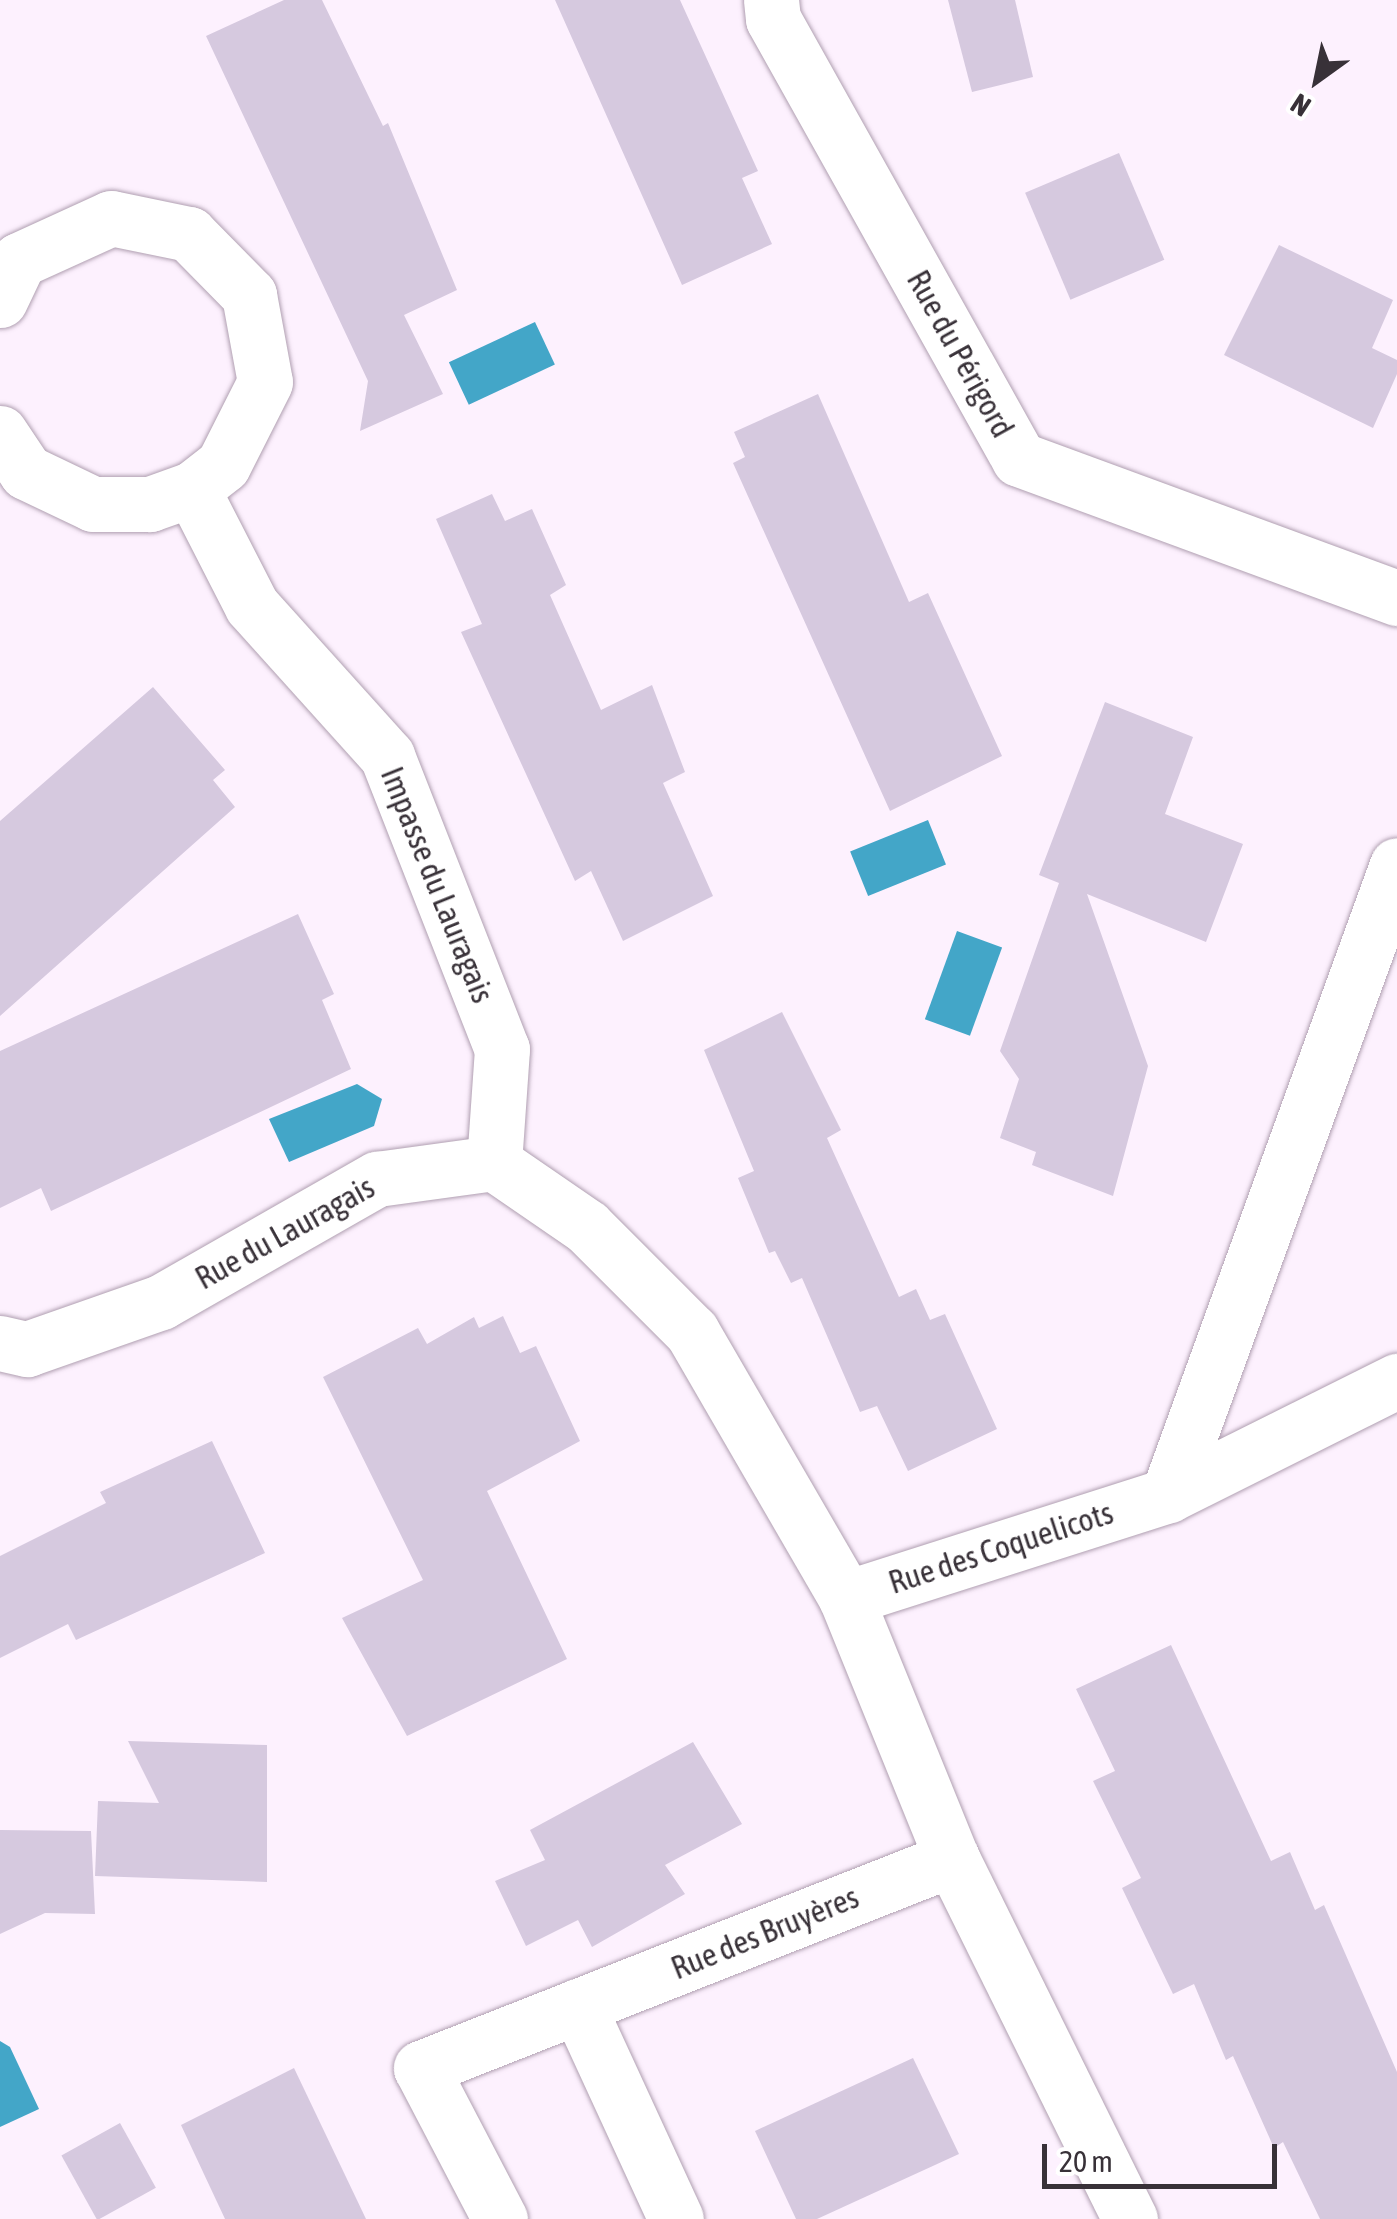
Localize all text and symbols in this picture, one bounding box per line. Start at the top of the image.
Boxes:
north arrow [1267,30,1367,130]
text: N [1285,87,1316,123]
street label: Rue du Périgord [898,264,1022,444]
street label: Impasse du Lauragais [372,762,502,1008]
street label: Rue du Lauragais [189,1168,381,1298]
street label: Rue des Coquelicots [884,1494,1118,1602]
street label: Rue des Bruyères [666,1878,864,1988]
scale bar [1047,2124,1282,2186]
text: 20 m [1059,2144,1113,2178]

